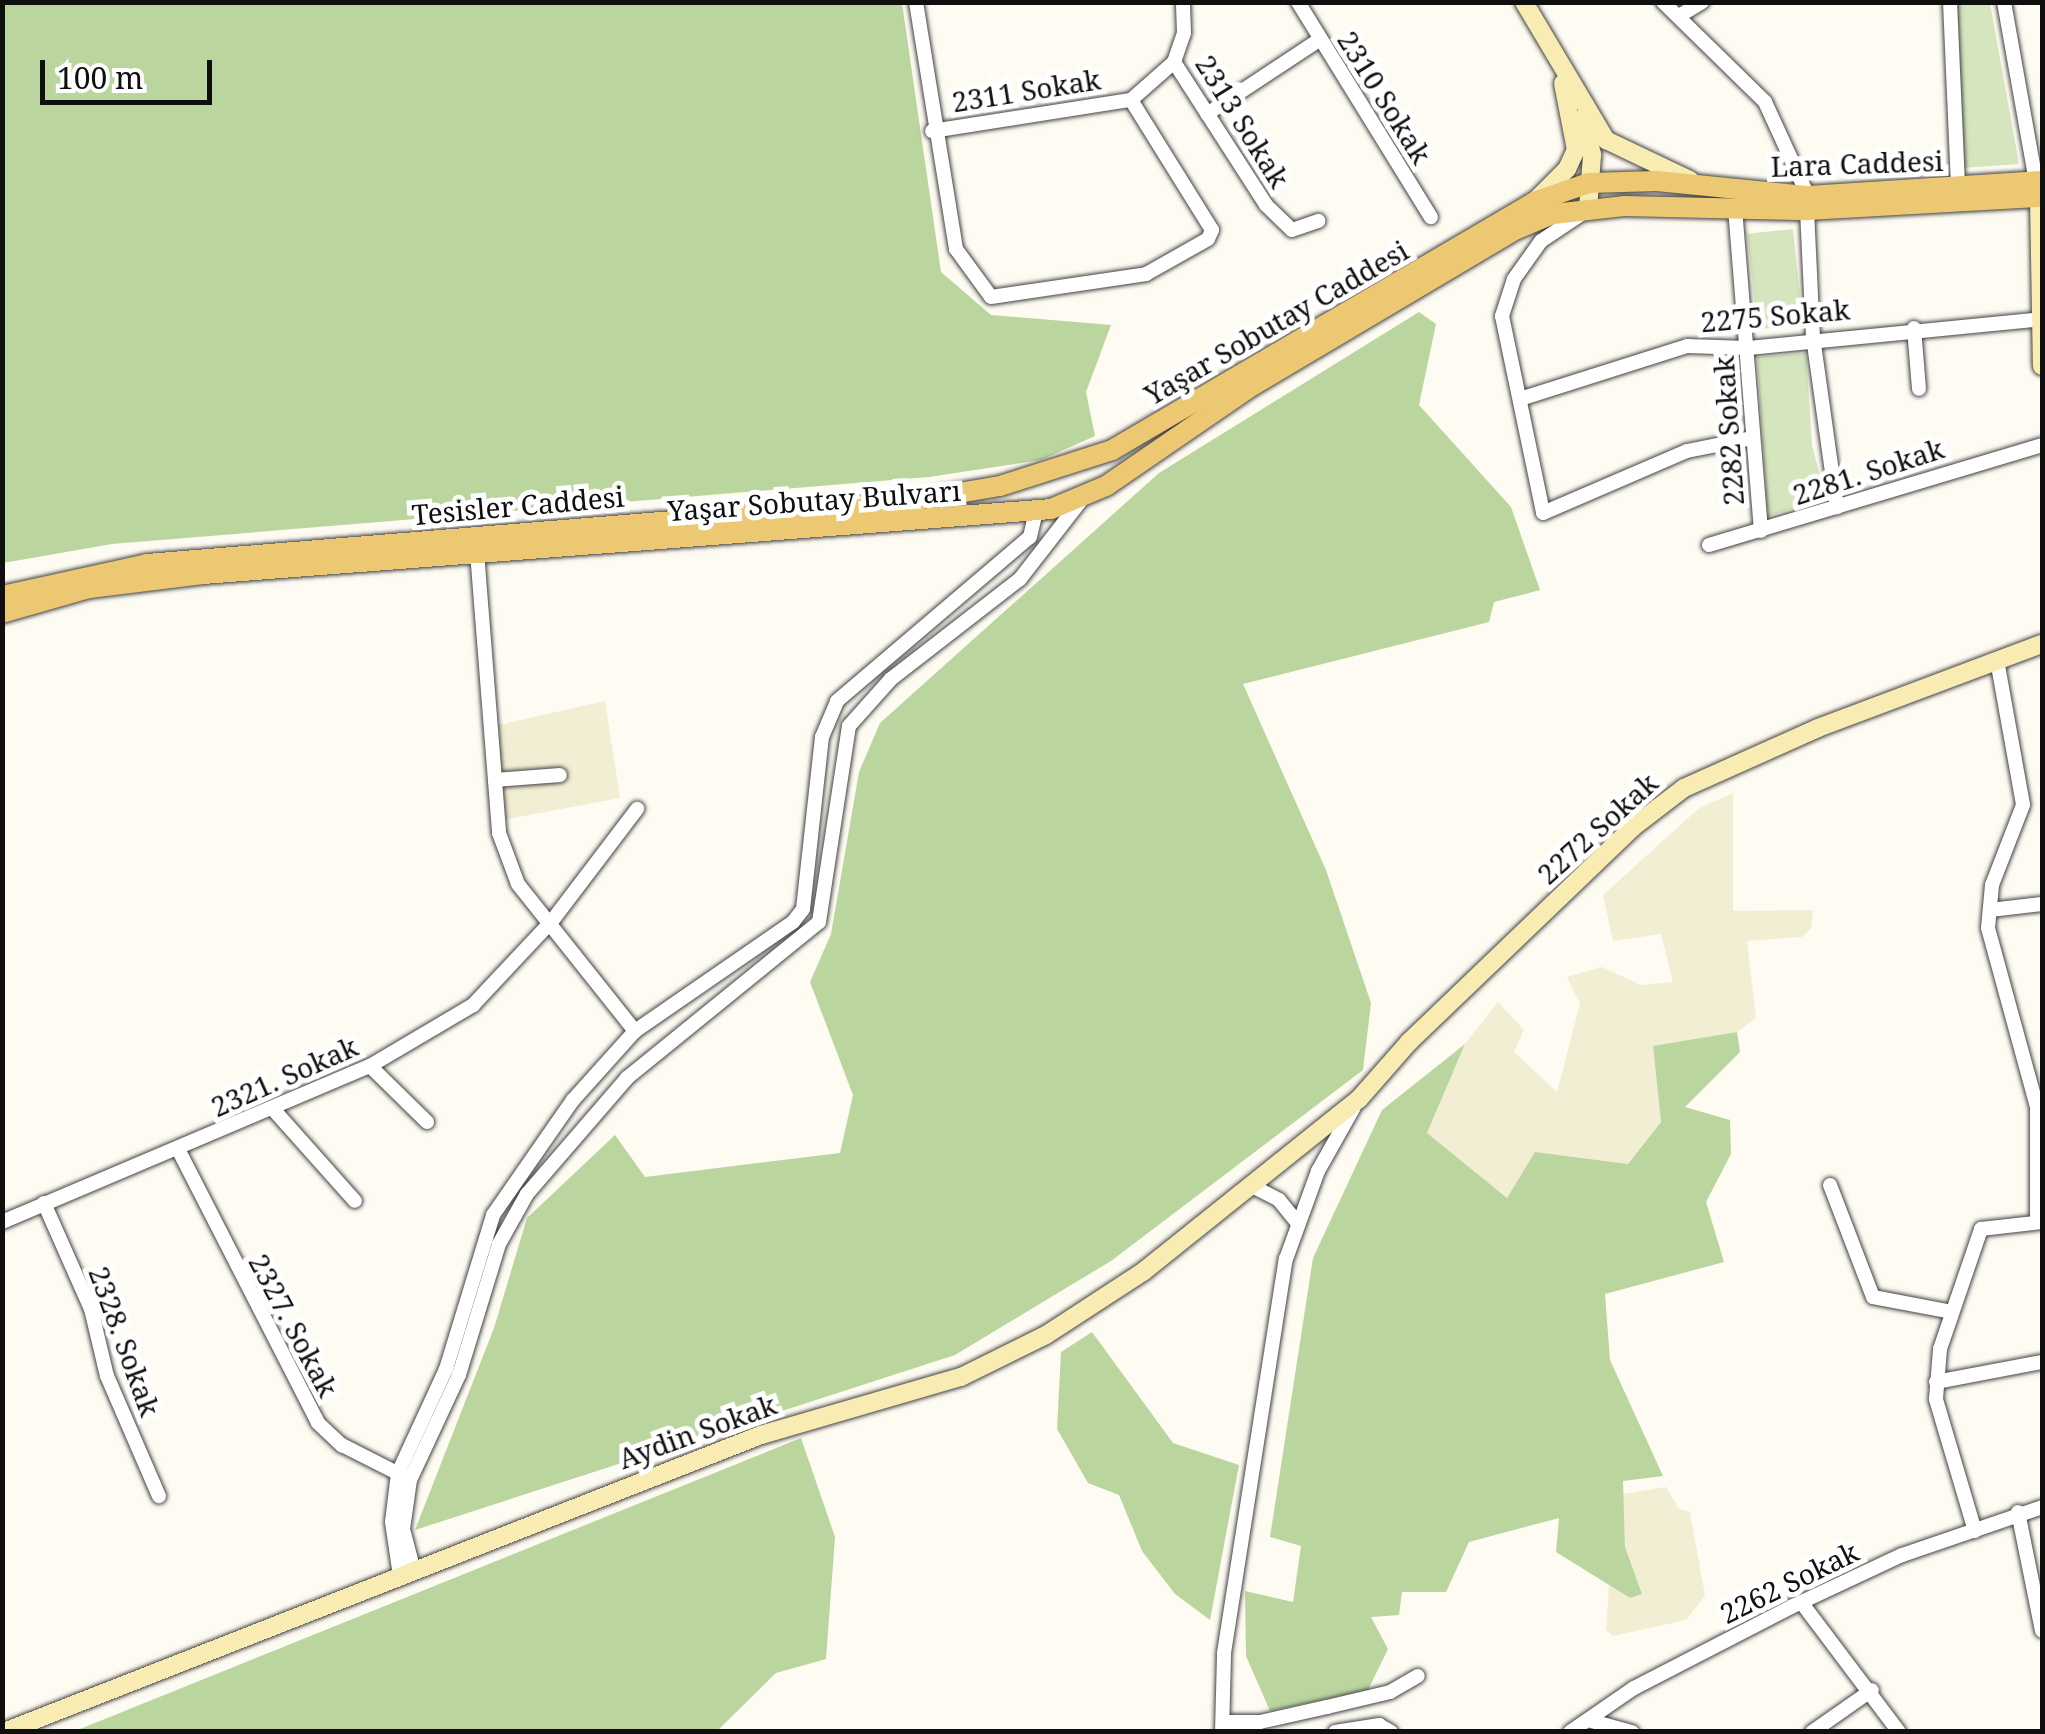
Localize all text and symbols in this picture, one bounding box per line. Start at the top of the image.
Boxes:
street label: 2310 Sokak [1331,25,1439,169]
scale bar [45,40,218,102]
street label: 2313 Sokak [1189,49,1297,193]
text: 100 m [57,57,143,98]
street label: 2311 Sokak [949,62,1103,118]
street label: Lara Caddesi [1770,143,1944,183]
street label: Yaşar Sobutay Caddesi [1138,233,1414,411]
street label: 2275 Sokak [1699,292,1851,338]
street label: 2282 Sokak [1706,355,1750,507]
street label: 2281. Sokak [1788,431,1948,511]
street label: Yaşar Sobutay Bulvarı [666,473,962,527]
street label: Tesisler Caddesi [410,479,626,531]
street label: 2272 Sokak [1530,765,1664,891]
street label: 2321. Sokak [206,1029,362,1123]
street label: 2327. Sokak [242,1248,346,1402]
street label: 2328. Sokak [82,1262,168,1420]
street label: Aydin Sokak [613,1387,781,1475]
street label: 2262 Sokak [1714,1534,1864,1630]

